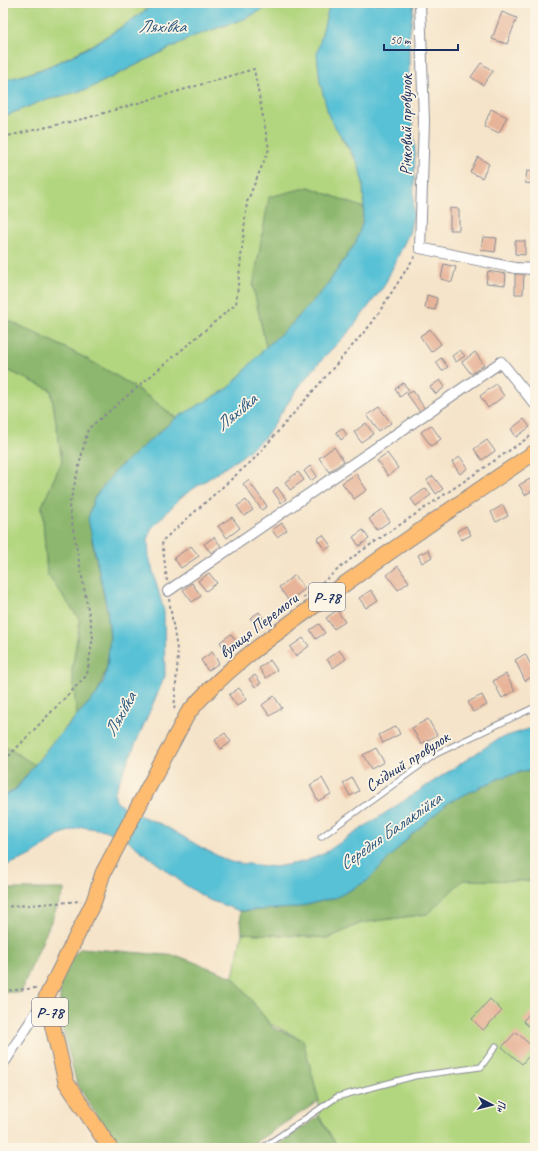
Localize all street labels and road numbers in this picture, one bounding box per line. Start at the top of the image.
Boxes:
street label: Річковий провулок [396,73,417,176]
road number: Р-78 [309,583,345,611]
street label: вулиця Перемоги [215,587,303,663]
street label: Східний провулок [361,725,455,796]
road number: Р-78 [32,998,68,1026]

